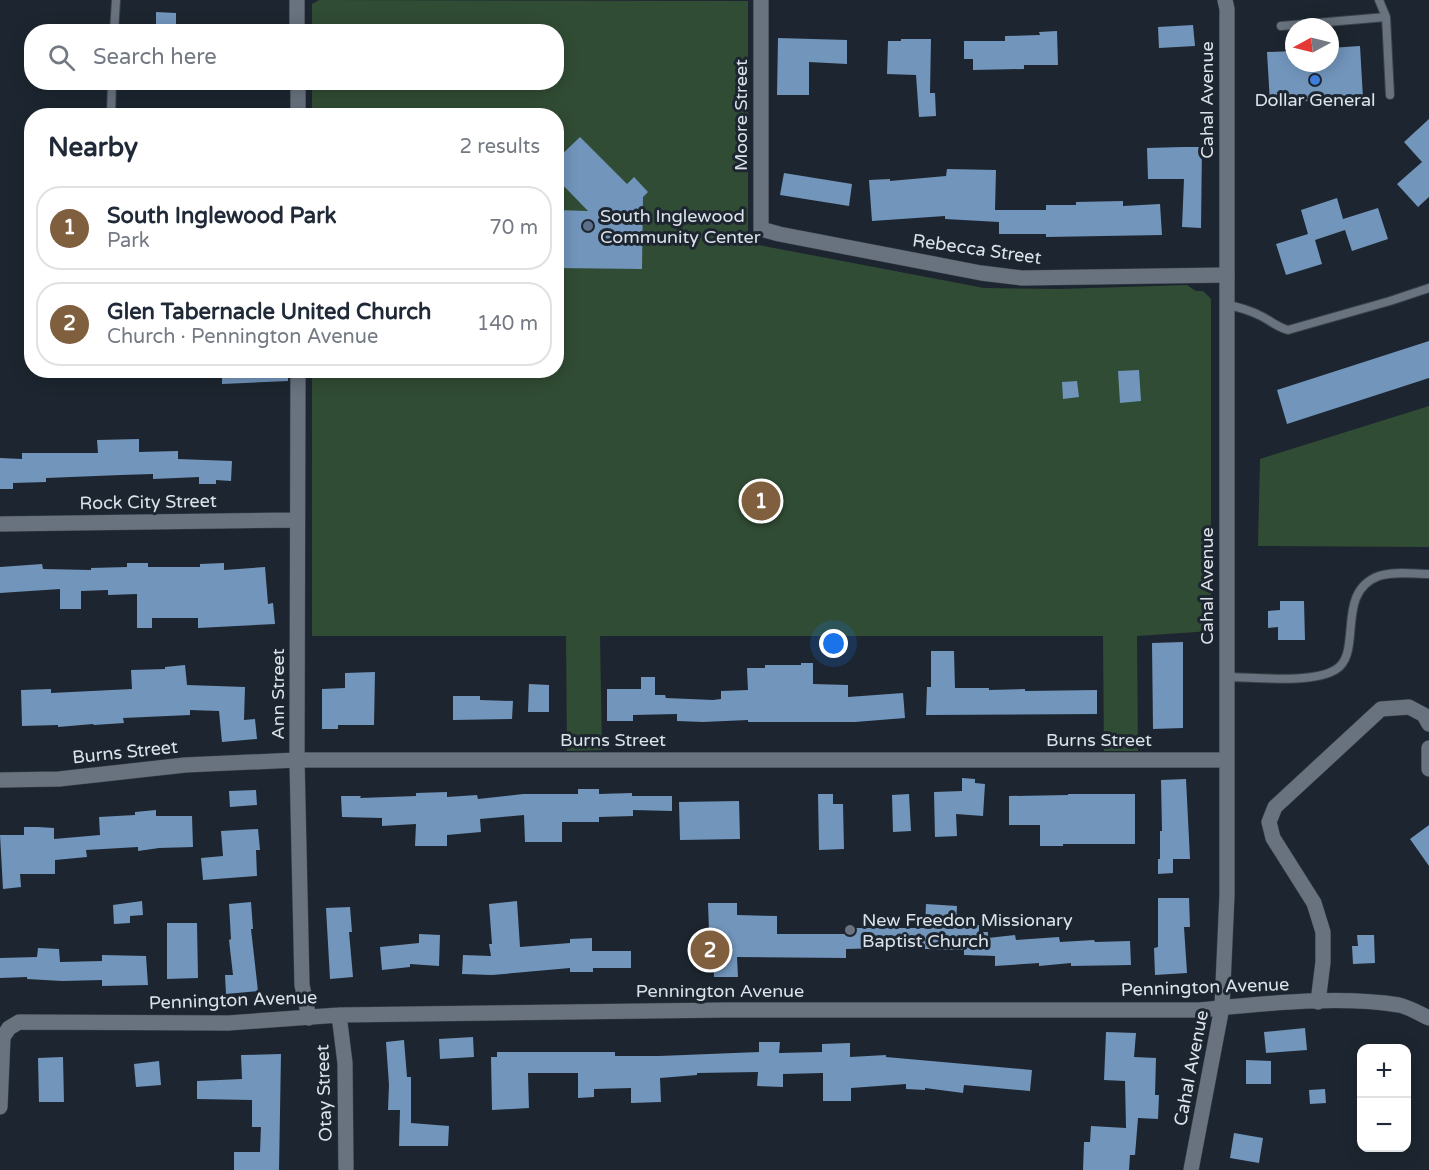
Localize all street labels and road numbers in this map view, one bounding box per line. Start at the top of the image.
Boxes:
street label: Cahal Avenue [1196,41,1218,159]
street label: Moore Street [730,59,752,171]
street label: Rebecca Street [911,229,1043,269]
street label: Rock City Street [79,490,217,514]
street label: Cahal Avenue [1196,527,1218,645]
street label: Ann Street [267,648,289,740]
street label: Burns Street [560,729,666,751]
street label: Burns Street [1046,729,1152,751]
street label: Burns Street [71,736,179,768]
street label: Pennington Avenue [1120,973,1290,1001]
street label: Pennington Avenue [636,980,804,1002]
street label: Pennington Avenue [148,986,318,1014]
street label: Cahal Avenue [1169,1008,1213,1128]
street label: Otay Street [311,1044,337,1142]

